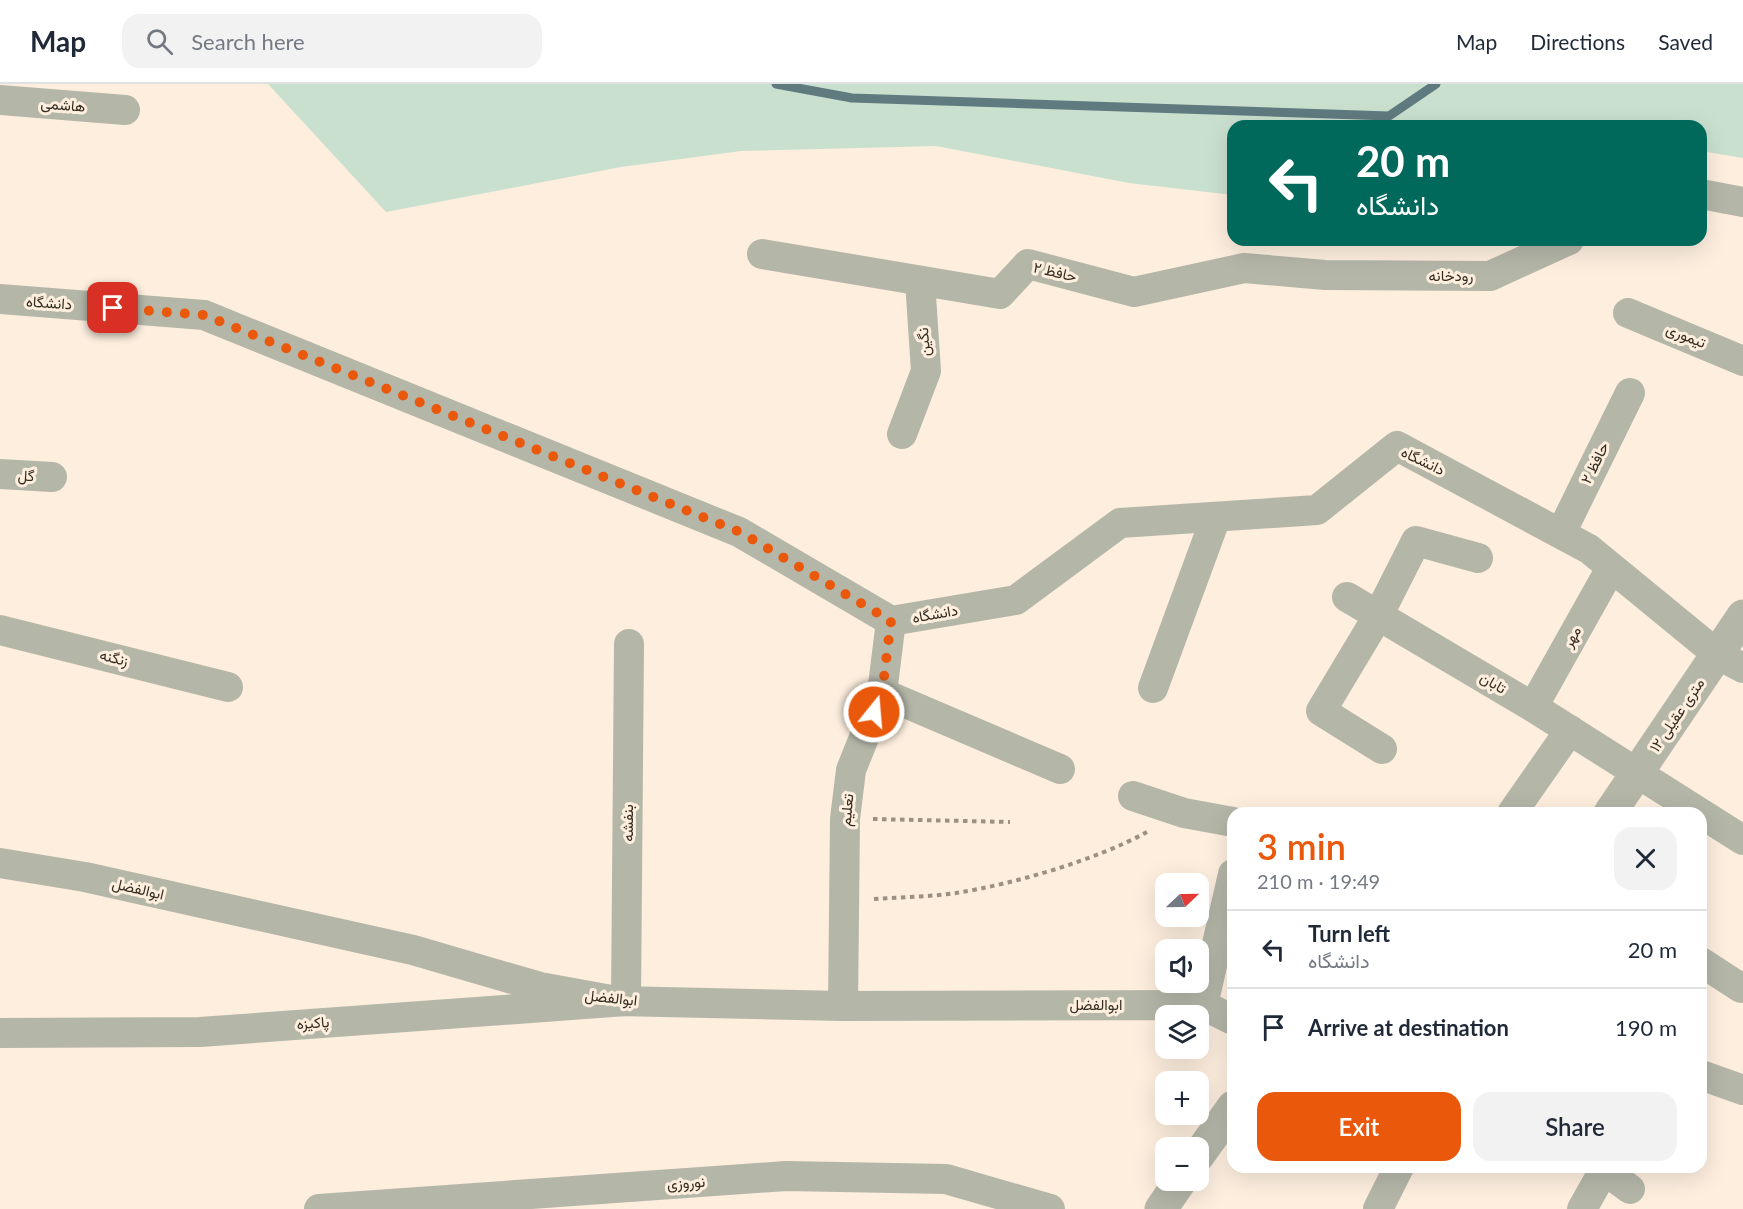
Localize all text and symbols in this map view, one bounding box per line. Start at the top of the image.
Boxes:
search box [122,14,542,68]
text: Map [30,24,86,58]
icon: search [143,25,176,58]
text: Search here [191,28,305,55]
text: Map [1456,29,1497,54]
text: Directions [1530,29,1625,54]
text: Saved [1658,29,1713,54]
street label: هاشمی [40,93,86,117]
text: 20 m [1356,136,1450,186]
icon: left [1257,144,1335,222]
text: دانشگاه [1356,188,1439,221]
street label: حافظ ۲ [1032,257,1079,285]
street label: رودخانه [1429,266,1473,285]
pin [87,282,138,333]
street label: دانشگاه [25,291,73,313]
icon: arrive [96,291,129,324]
street label: تیموری [1663,319,1709,353]
street label: نگین [913,327,935,357]
street label: حافظ ۲ [1576,439,1612,486]
street label: دانشگاه [1399,442,1448,478]
street label: گل [17,466,35,485]
street label: دانشگاه [911,600,959,626]
street label: مهر [1558,623,1585,652]
street label: زنگنه [98,645,130,670]
street label: تابان [1477,667,1510,698]
street label: ۱۲ متری عقیلی [1645,674,1709,756]
position arrow [842,680,906,744]
street label: تعلیم [836,792,858,827]
street label: بنفشه [618,804,637,842]
text: 3 min [1257,824,1346,868]
button: close [1614,827,1677,890]
text: 210 m · 19:49 [1257,869,1380,893]
street label: ابوالفضل [110,873,166,904]
north arrow [1155,873,1209,927]
map controls [1155,873,1209,1191]
text: Turn left [1308,920,1390,947]
icon: left [1257,933,1290,966]
text: 20 m [1628,936,1677,963]
button: sound [1155,939,1209,993]
text: دانشگاه [1308,948,1370,972]
street label: ابوالفضل [584,985,638,1010]
street label: ابوالفضل [1070,995,1122,1014]
button: layers [1155,1005,1209,1059]
icon: arrive [1257,1011,1290,1044]
street label: پاکیزه [296,1012,330,1034]
text: Arrive at destination [1308,1014,1509,1041]
text: 190 m [1615,1014,1677,1041]
button: + [1155,1071,1209,1125]
button: Exit [1257,1092,1461,1161]
button: Share [1473,1092,1677,1161]
button: − [1155,1137,1209,1191]
street label: نوروزی [666,1172,706,1194]

